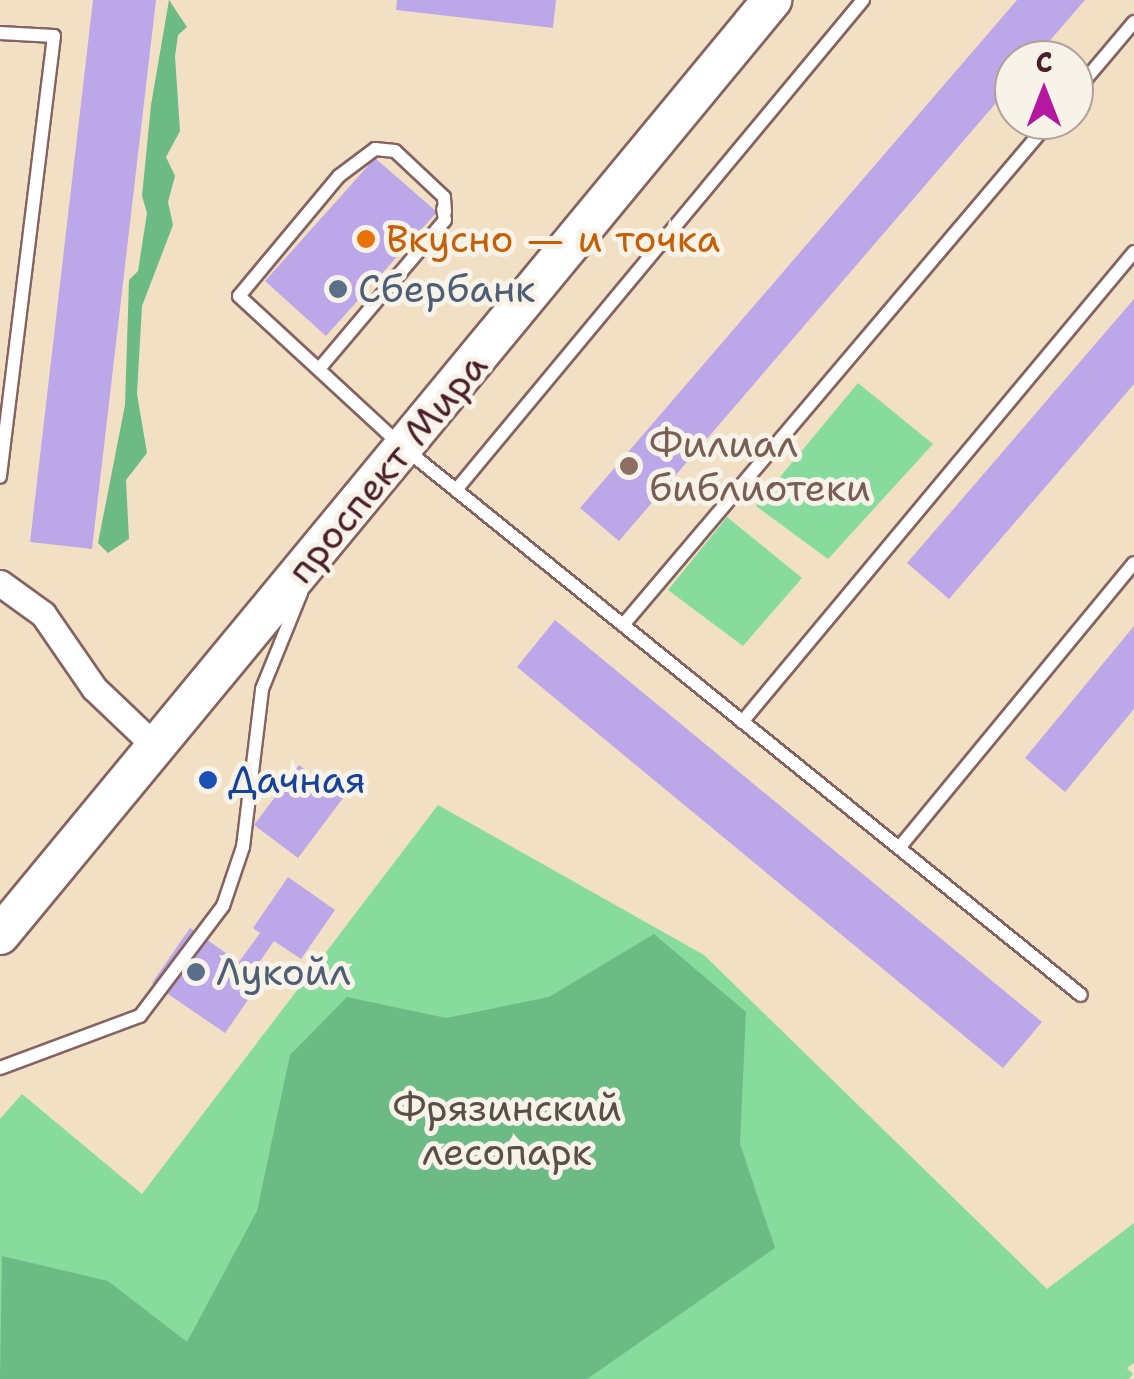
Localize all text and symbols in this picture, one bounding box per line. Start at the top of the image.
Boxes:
north arrow [994,40,1094,140]
text: С [1035,43,1053,81]
place label: Вкусно — и точка [386,216,720,262]
marker: Вкусно — и точка [355,228,377,250]
place label: Сбербанк [358,266,535,312]
marker: Сбербанк [327,278,349,300]
street label: проспект Мира [277,343,497,593]
place label: Филиал библиотеки [649,421,871,510]
marker: Филиал библиотеки [618,455,640,477]
place label: Дачная [228,757,366,803]
marker: Дачная [197,769,219,791]
place label: Лукойл [216,949,351,995]
marker: Лукойл [185,961,207,983]
park label: Фрязинский лесопарк [392,1085,622,1174]

